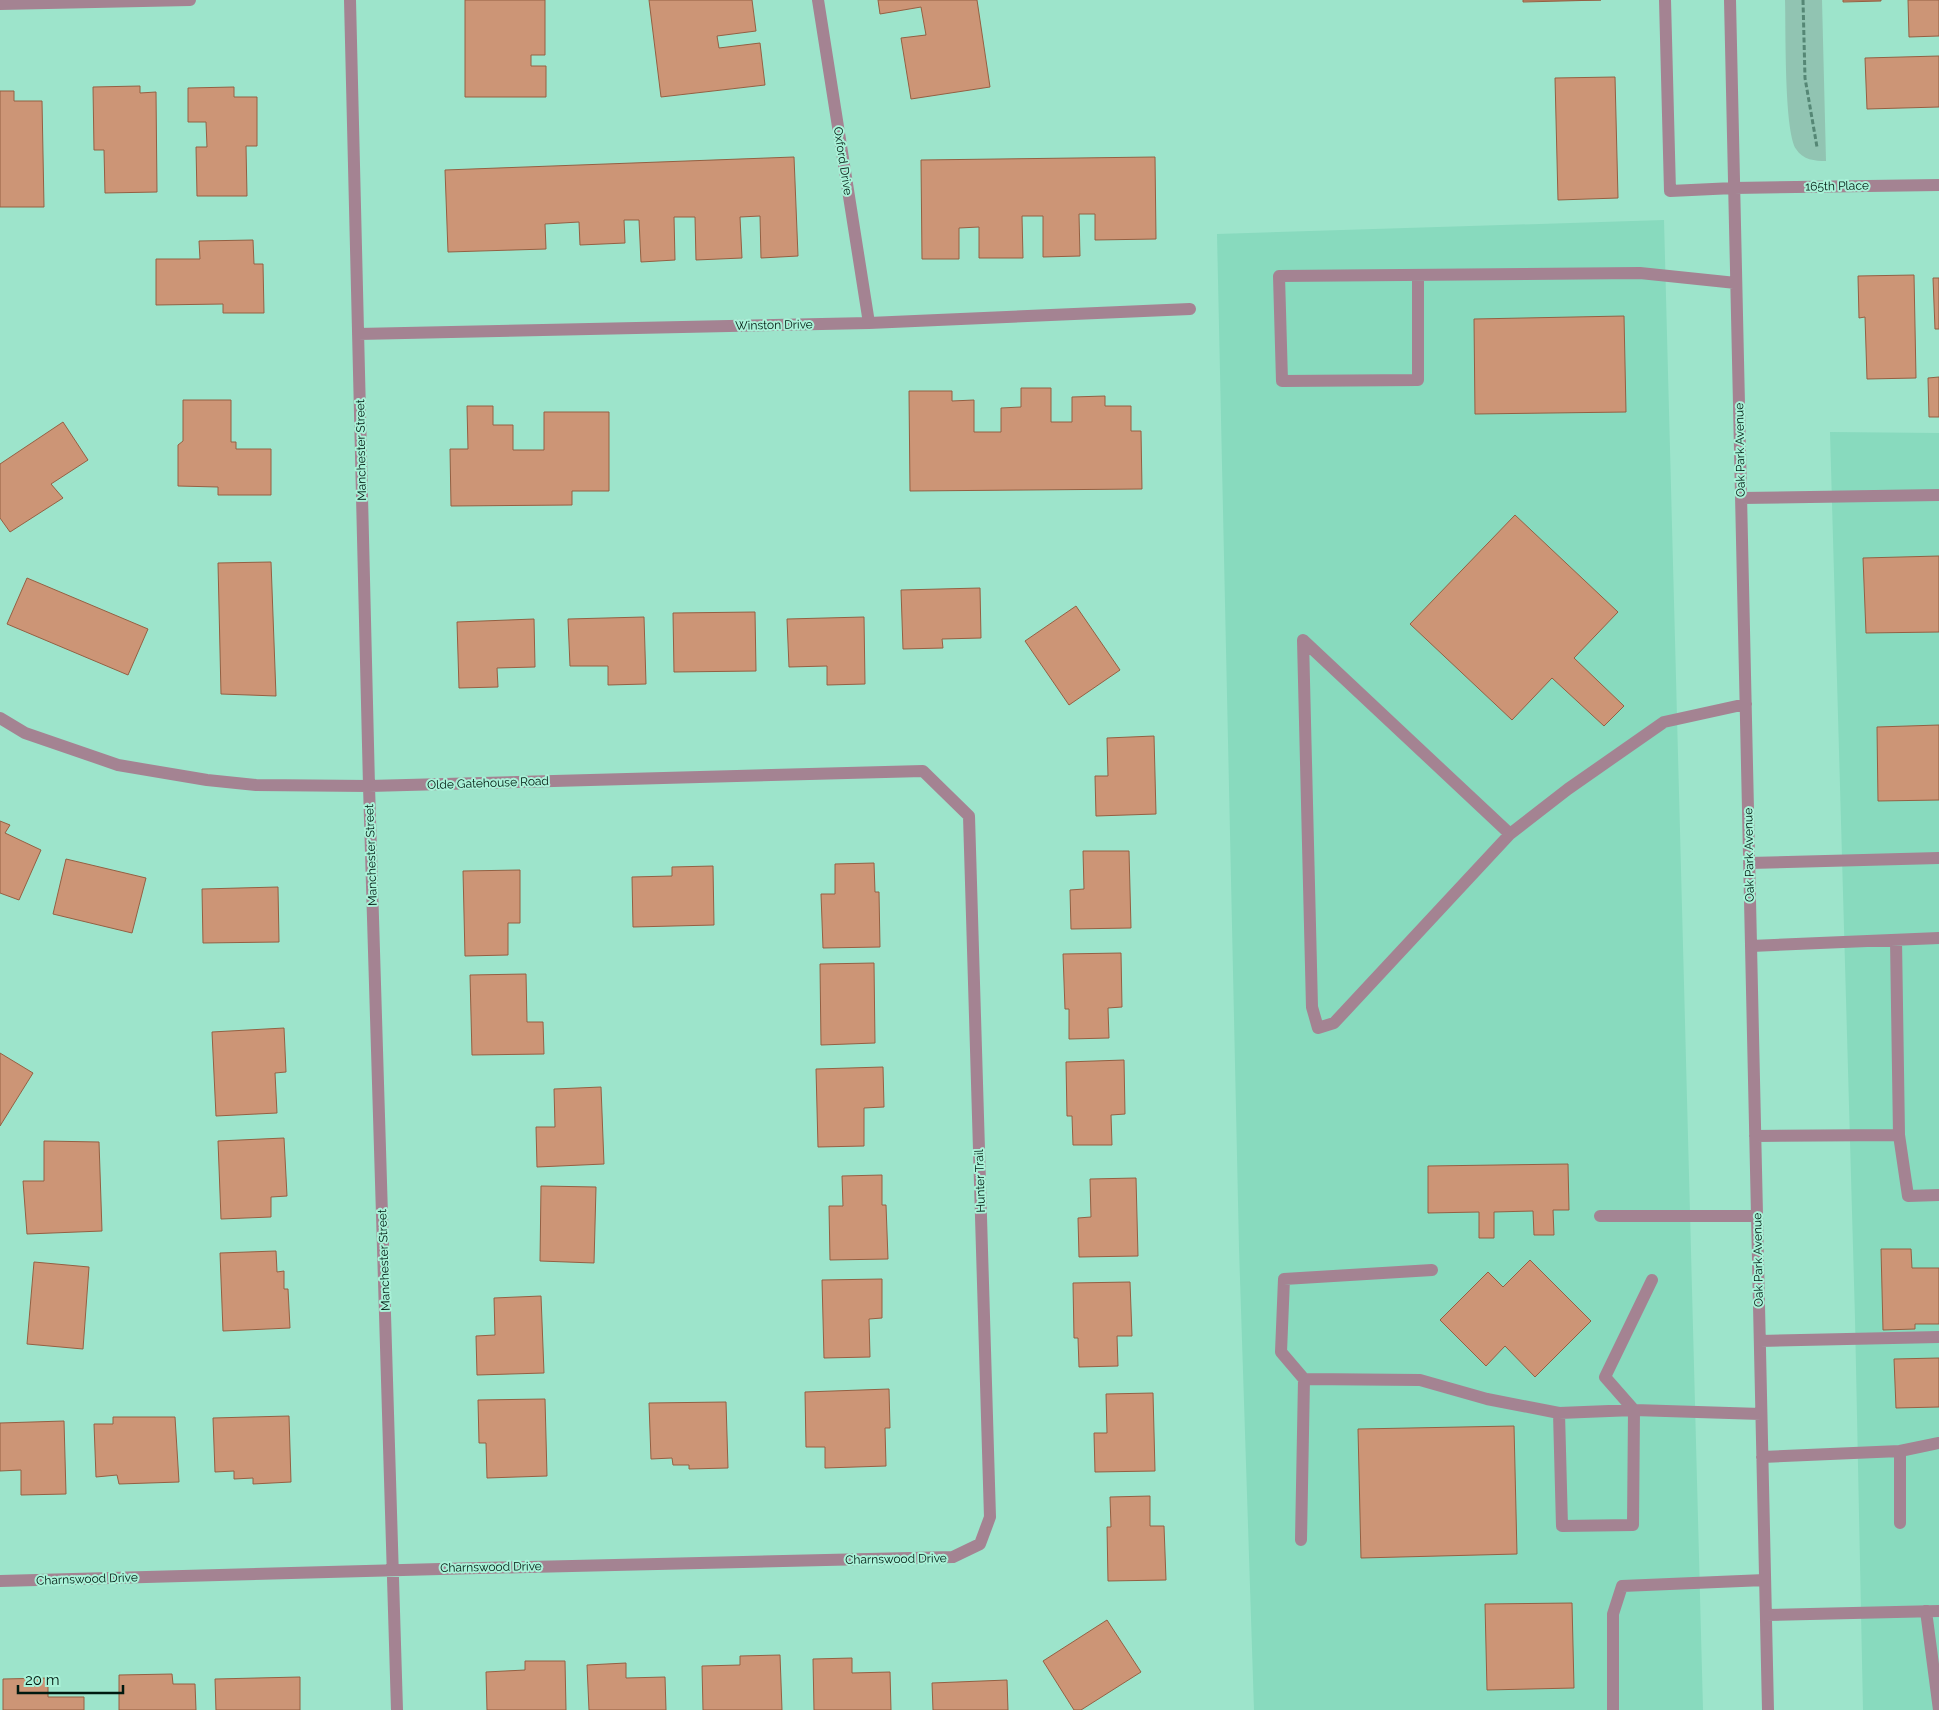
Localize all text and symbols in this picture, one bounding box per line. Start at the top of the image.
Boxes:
street label: Oxford Drive [831,126,855,196]
street label: 165th Place [1805,178,1869,194]
street label: Winston Drive [735,317,813,333]
street label: Manchester Street [353,399,369,501]
street label: Oak Park Avenue [1732,403,1748,497]
street label: Olde Gatehouse Road [427,774,549,792]
street label: Manchester Street [362,804,380,906]
street label: Oak Park Avenue [1741,808,1757,902]
street label: Hunter Trail [972,1148,988,1213]
street label: Manchester Street [375,1209,393,1311]
street label: Oak Park Avenue [1750,1213,1766,1307]
street label: Charnswood Drive [845,1551,947,1567]
street label: Charnswood Drive [440,1559,542,1575]
street label: Charnswood Drive [36,1570,138,1588]
scale bar [18,1662,122,1694]
text: 20 m [25,1671,60,1689]

